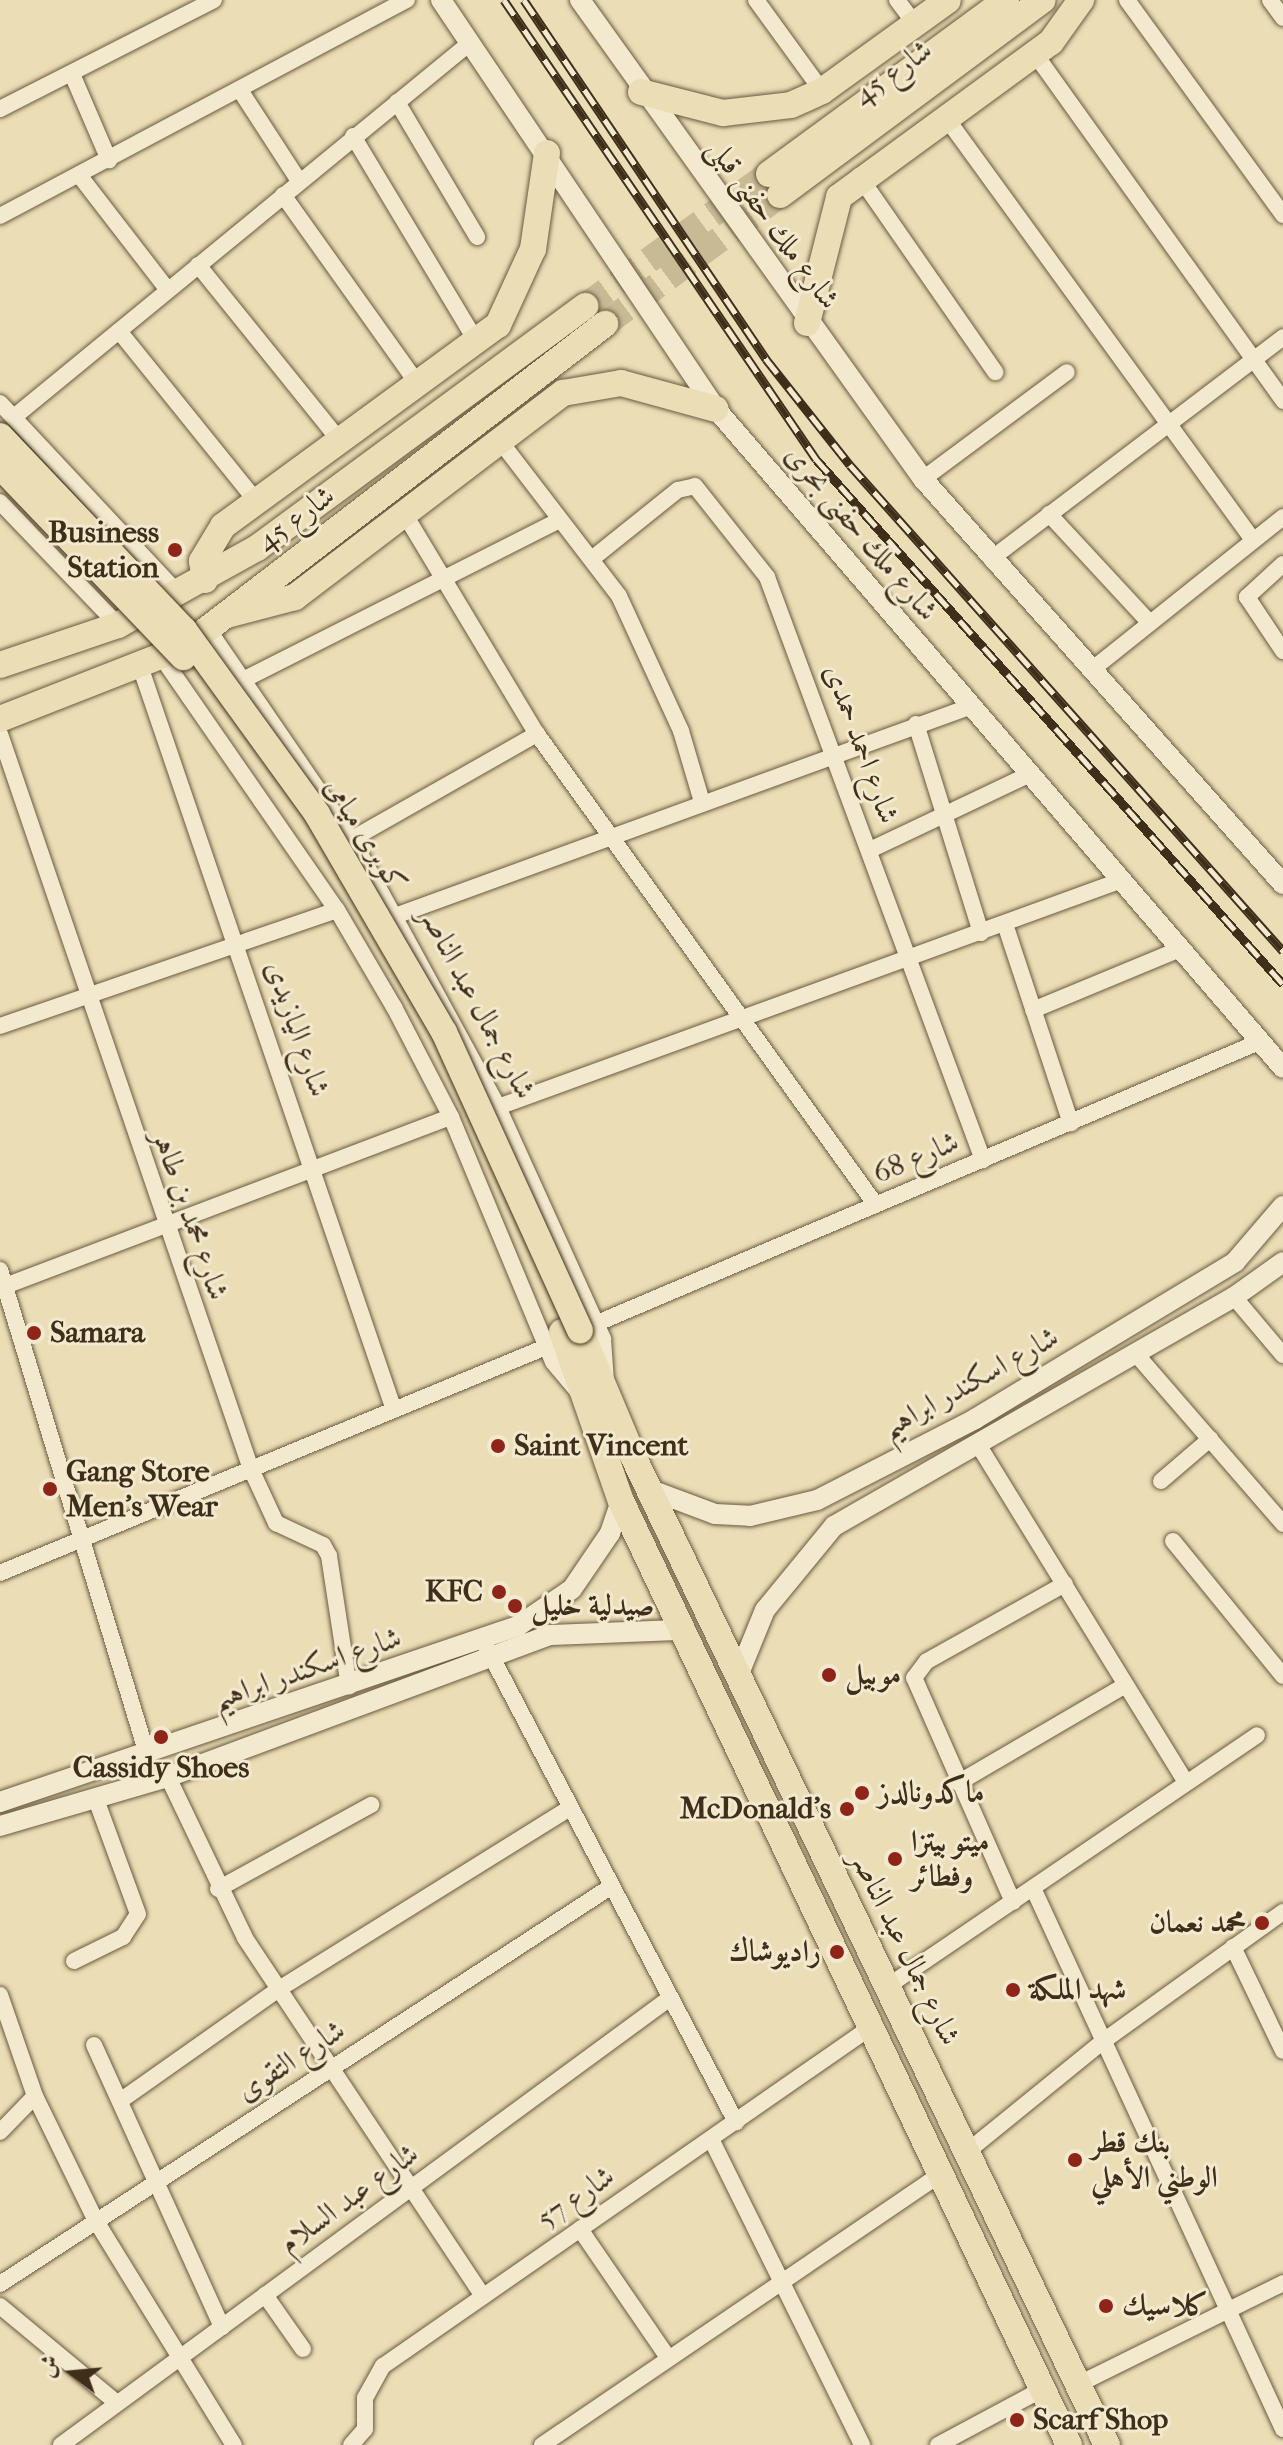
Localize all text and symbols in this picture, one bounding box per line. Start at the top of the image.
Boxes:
street label: شارع 45 [847,32,939,114]
street label: شارع ملك حفنى قبلى [699,132,847,316]
street label: شارع ملك حفنى بحرى [777,438,945,628]
street label: شارع 45 [250,478,342,560]
place label: Business Station [48,515,159,586]
marker: Business Station [166,541,184,559]
street label: شارع احمد حمدى [816,660,906,828]
street label: كوبرى ميامى [316,771,414,899]
street label: شارع جمال عبد الناصر [411,901,543,1105]
street label: شارع اليازيدى [257,956,337,1102]
street label: شارع 68 [868,1124,964,1192]
street label: شارع محمد بن طاهر [144,1125,236,1305]
place label: Samara [50,1315,145,1351]
street label: شارع اسكندر ابراهيم [875,1319,1065,1447]
marker: Samara [25,1324,43,1342]
place label: Saint Vincent [514,1428,688,1464]
marker: Saint Vincent [489,1437,507,1455]
place label: Gang Store Men's Wear [66,1454,218,1524]
marker: Gang Store Men's Wear [41,1480,59,1498]
place label: KFC [425,1574,483,1610]
marker: KFC [490,1583,508,1601]
place label: صيدلية خليل [531,1588,654,1624]
marker: صيدلية خليل [506,1597,524,1615]
street label: شارع اسكندر ابراهيم [208,1620,406,1718]
place label: موبيل [845,1657,901,1693]
marker: موبيل [820,1666,838,1684]
marker: Cassidy Shoes [152,1728,170,1746]
place label: Cassidy Shoes [73,1750,249,1786]
place label: ماكدونالدز [878,1775,984,1811]
marker: ماكدونالدز [853,1784,871,1802]
place label: McDonald's [680,1791,831,1827]
marker: McDonald's [838,1800,856,1818]
place label: ميتو بيتزا وفطائر [911,1824,990,1894]
street label: شارع جمال عبد الناصر [842,1845,968,2051]
marker: ميتو بيتزا وفطائر [886,1850,904,1868]
place label: محمد نعمان [1149,1905,1246,1941]
marker: محمد نعمان [1253,1914,1271,1932]
place label: راديوشاك [729,1934,821,1970]
marker: راديوشاك [828,1943,846,1961]
place label: شهد الملكة [1029,1972,1126,2008]
marker: شهد الملكة [1004,1981,1022,1999]
street label: شارع التقوى [230,2013,352,2109]
place label: بنك قطر الوطني الأهلي [1091,2125,1218,2196]
street label: شارع عبد السلام [272,2136,426,2262]
marker: بنك قطر الوطني الأهلي [1066,2151,1084,2169]
street label: شارع 57 [530,2159,622,2237]
place label: كلاسيك [1122,2288,1208,2324]
marker: كلاسيك [1097,2297,1115,2315]
north arrow [32,2333,112,2413]
text: ش [33,2352,64,2380]
place label: Scarf Shop [1033,2402,1168,2438]
marker: Scarf Shop [1008,2411,1026,2429]

